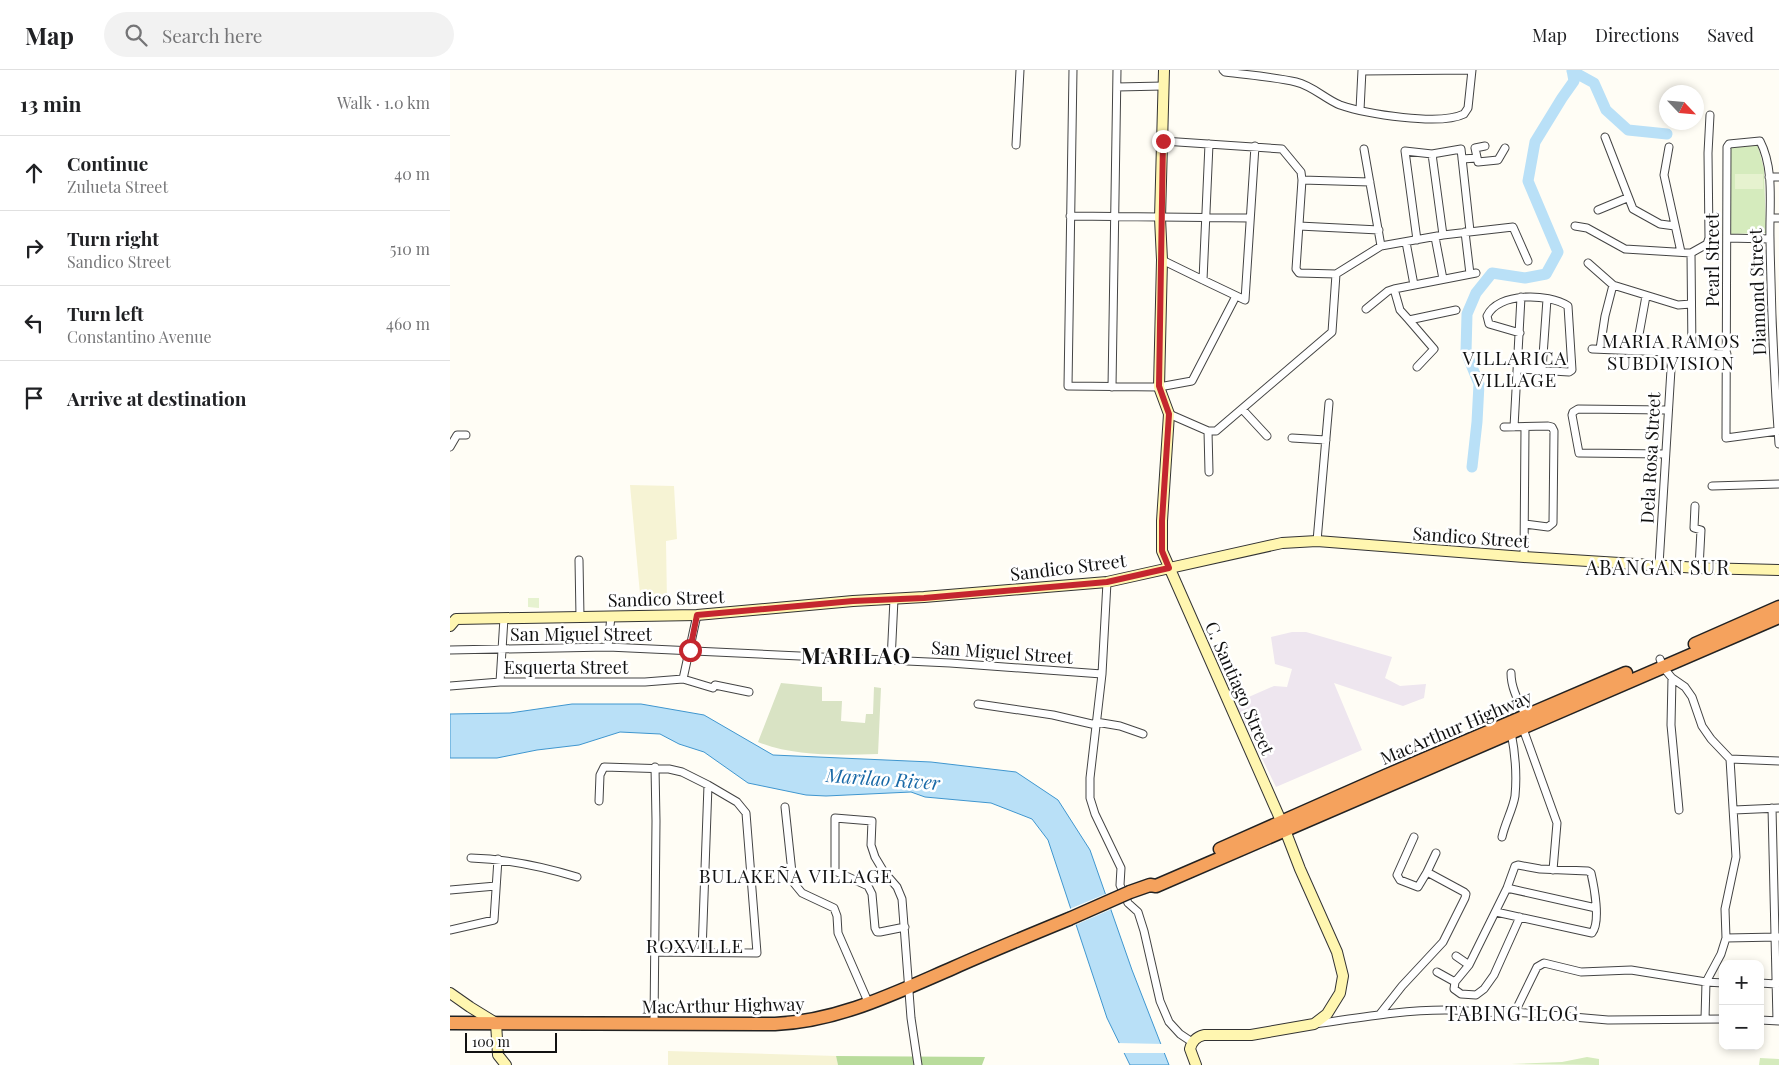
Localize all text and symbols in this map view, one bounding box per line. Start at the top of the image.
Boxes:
search box [104,12,454,57]
text: Map [25,19,74,51]
icon: search [122,21,150,49]
text: Search here [162,22,262,48]
text: Map [1532,23,1567,47]
text: Directions [1595,23,1679,47]
text: Saved [1707,23,1754,47]
north arrow [1659,85,1704,130]
text: 13 min [20,89,81,117]
text: Walk · 1.0 km [337,92,430,113]
route end [1152,130,1175,153]
text: Continue [67,150,148,176]
icon: ahead [20,159,48,187]
text: 40 m [394,163,430,184]
text: Zulueta Street [67,176,168,197]
street label: Pearl Street [1700,212,1724,307]
text: Turn right [67,225,159,251]
street label: Diamond Street [1743,227,1771,356]
icon: right [20,234,48,262]
text: 510 m [390,238,430,259]
text: Sandico Street [67,251,171,272]
text: Turn left [67,300,144,326]
icon: left [20,309,48,337]
text: 460 m [386,313,430,334]
text: Constantino Avenue [67,326,212,347]
district label: MARIA RAMOS SUBDIVISION [1601,327,1741,375]
district label: VILLARICA VILLAGE [1462,344,1568,392]
icon: arrive [20,384,48,412]
text: Arrive at destination [67,385,247,411]
street label: Dela Rosa Street [1635,391,1665,524]
street label: Sandico Street [1412,521,1531,553]
street label: Sandico Street [1009,548,1128,586]
district label: ABANGAN SUR [1585,553,1730,580]
street label: Sandico Street [607,584,725,612]
street label: C. Santiago Street [1200,618,1280,759]
street label: San Miguel Street [510,622,653,646]
street label: San Miguel Street [930,635,1074,669]
route start [679,639,702,662]
district label: MARILAO [801,640,911,670]
street label: Esquerta Street [504,655,629,679]
street label: MacArthur Highway [1376,684,1536,770]
water label: Marilao River [824,761,942,795]
district label: BULAKEÑA VILLAGE [699,862,893,888]
district label: ROXVILLE [646,932,744,958]
map controls [1719,960,1764,1050]
button: + [1719,960,1764,1005]
street label: MacArthur Highway [641,992,805,1018]
district label: TABING ILOG [1445,999,1579,1026]
button: − [1719,1005,1764,1050]
scale bar [465,1030,558,1053]
text: 100 m [472,1032,510,1051]

